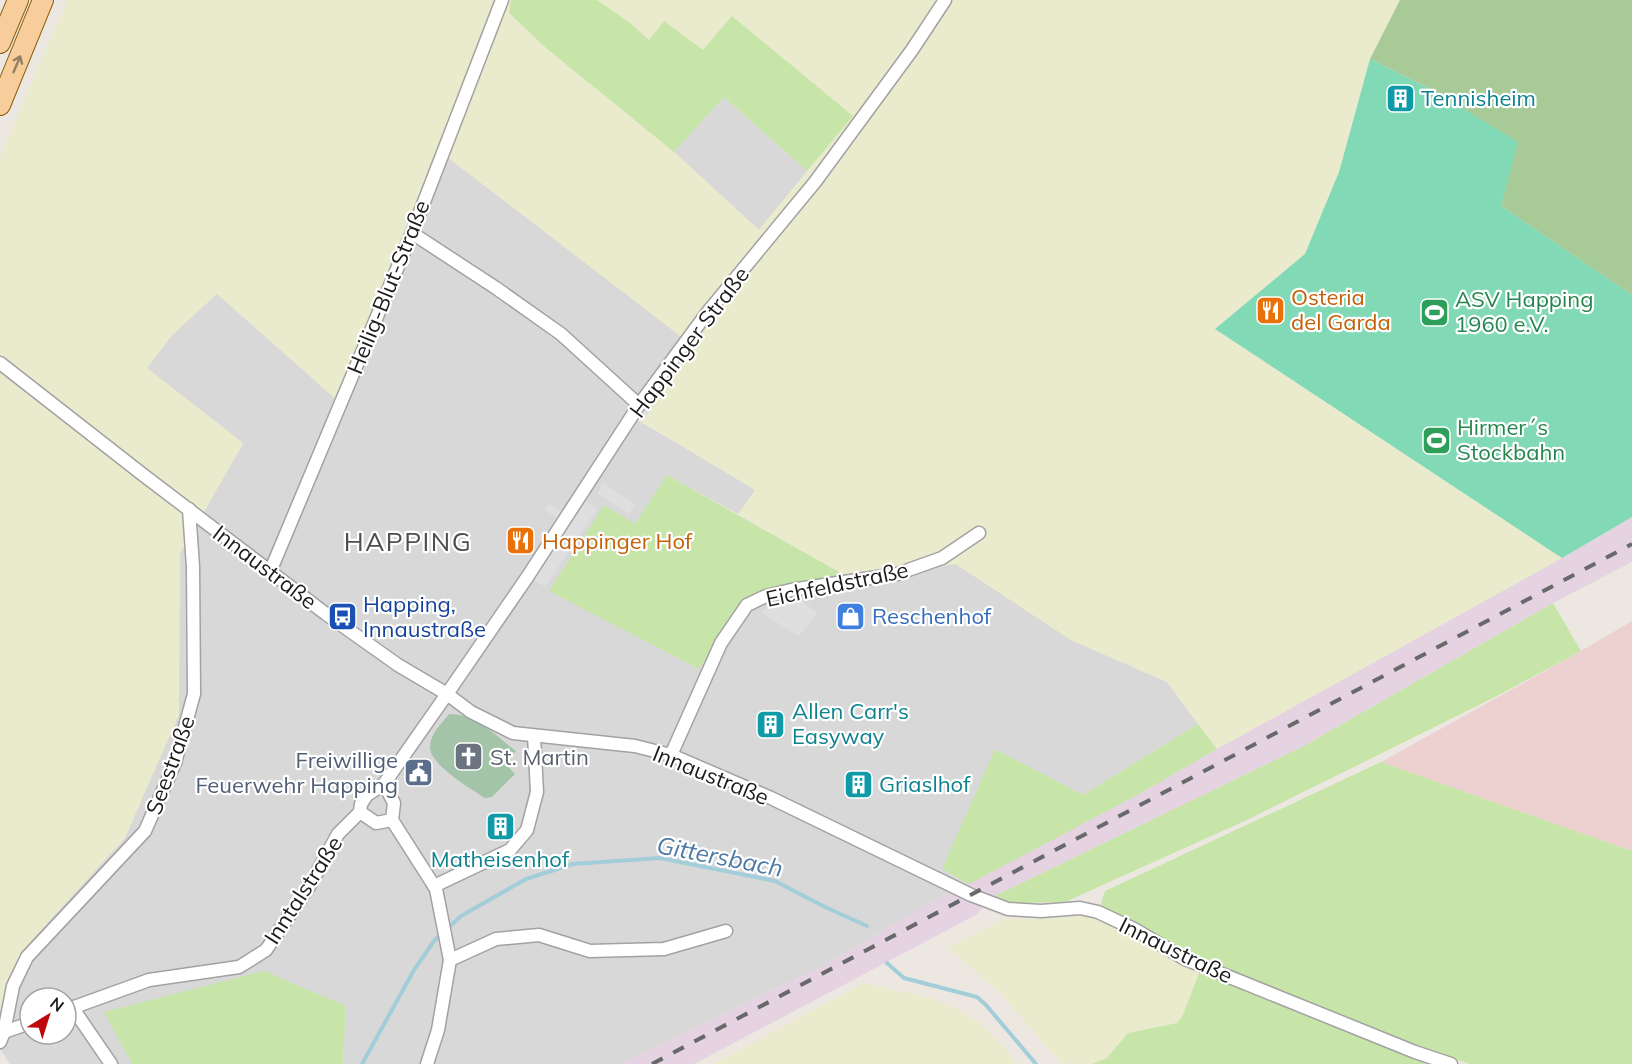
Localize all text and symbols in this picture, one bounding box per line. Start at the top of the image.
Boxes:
one-way arrow [12,56,23,74]
building icon: Tennisheim [1384,82,1416,114]
place label: Tennisheim [1421,84,1536,112]
street label: Heilig-Blut-Straße [340,196,436,378]
street label: Happinger Straße [623,261,755,423]
place label: Osteria del Garda [1291,283,1391,336]
place label: ASV Happing 1960 e.V. [1455,285,1593,338]
restaurant icon: Osteria del Garda [1254,294,1286,326]
sports icon: ASV Happing 1960 e.V. [1418,296,1450,328]
place label: Hirmer´s Stockbahn [1457,413,1565,466]
sports icon: Hirmer´s Stockbahn [1420,424,1452,456]
street label: Innaustraße [208,519,322,615]
district label: HAPPING [344,525,472,558]
restaurant icon: Happinger Hof [505,525,537,557]
place label: Happinger Hof [542,527,693,555]
street label: Eichfeldstraße [763,555,911,613]
place label: Happing, Innaustraße [363,590,486,643]
shop icon: Reschenhof [835,600,867,632]
bus stop icon: Happing, Innaustraße [326,601,358,633]
place label: Reschenhof [872,602,992,630]
place label: Allen Carr's Easyway [792,697,909,750]
building icon: Allen Carr's Easyway [755,708,787,740]
street label: Seestraße [139,712,201,818]
street label: Innaustraße [649,739,773,811]
church icon: St. Martin [453,741,485,773]
place label: St. Martin [490,743,589,771]
place label: Freiwillige Feuerwehr Happing [195,746,398,799]
public building icon: Freiwillige Feuerwehr Happing [403,757,435,789]
building icon: Griaslhof [842,768,874,800]
place label: Griaslhof [879,770,971,798]
building icon: Matheisenhof [484,811,516,843]
water label: Gittersbach [654,829,786,883]
street label: Inntalstraße [258,831,348,949]
place label: Matheisenhof [431,845,570,873]
street label: Innaustraße [1115,910,1237,990]
north arrow [18,986,78,1046]
text: N [46,993,68,1016]

